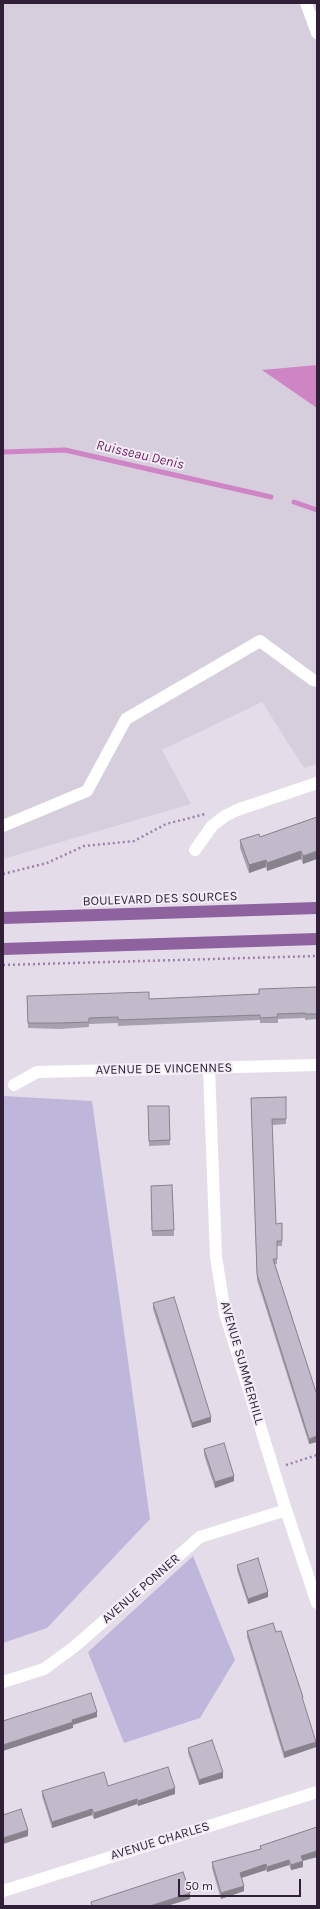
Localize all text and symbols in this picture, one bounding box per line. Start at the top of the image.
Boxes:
water label: Ruisseau Denis [95,437,185,473]
street label: BOULEVARD DES SOURCES [82,888,238,910]
street label: AVENUE DE VINCENNES [96,1060,232,1078]
street label: AVENUE SUMMERHILL [217,1300,267,1426]
street label: AVENUE PONNER [99,1551,183,1627]
street label: AVENUE CHARLES [109,1819,211,1863]
scale bar [180,1871,303,1897]
text: 50 m [185,1879,213,1893]

